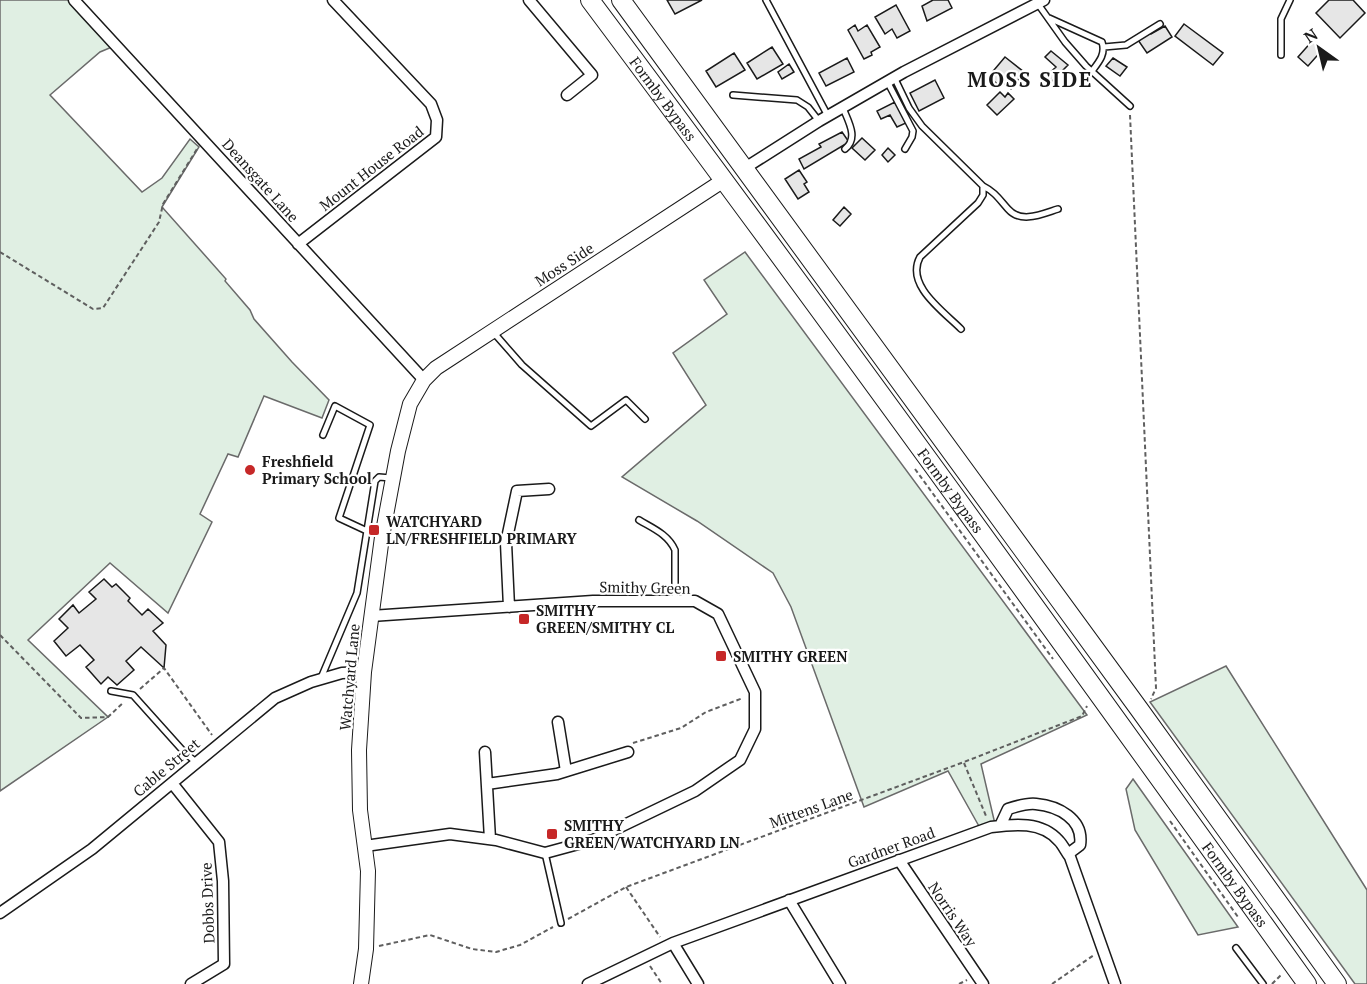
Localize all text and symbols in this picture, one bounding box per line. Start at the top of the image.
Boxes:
north arrow [1289,18,1349,78]
text: N [1299,23,1322,48]
street label: Formby Bypass [626,52,701,145]
district label: MOSS SIDE [967,65,1093,93]
street label: Mount House Road [315,121,427,215]
street label: Deansgate Lane [218,134,304,226]
street label: Moss Side [531,238,597,290]
street label: Formby Bypass [913,444,989,537]
place label: Freshfield Primary School [262,451,372,488]
marker: Freshfield Primary School [243,463,257,477]
place label: WATCHYARD LN/FRESHFIELD PRIMARY [386,511,577,548]
marker: WATCHYARD LN/FRESHFIELD PRIMARY [367,523,381,537]
street label: Smithy Green [599,576,691,598]
place label: SMITHY GREEN/SMITHY CL [536,600,674,637]
marker: SMITHY GREEN/SMITHY CL [517,612,531,626]
street label: Watchyard Lane [334,623,364,731]
place label: SMITHY GREEN [733,646,848,666]
marker: SMITHY GREEN [714,649,728,663]
street label: Cable Street [128,733,204,801]
street label: Mittens Lane [766,784,856,832]
place label: SMITHY GREEN/WATCHYARD LN [564,815,741,852]
street label: Gardner Road [845,822,937,872]
marker: SMITHY GREEN/WATCHYARD LN [545,827,559,841]
street label: Formby Bypass [1198,838,1273,931]
street label: Dobbs Drive [196,862,218,944]
street label: Norris Way [924,878,982,950]

